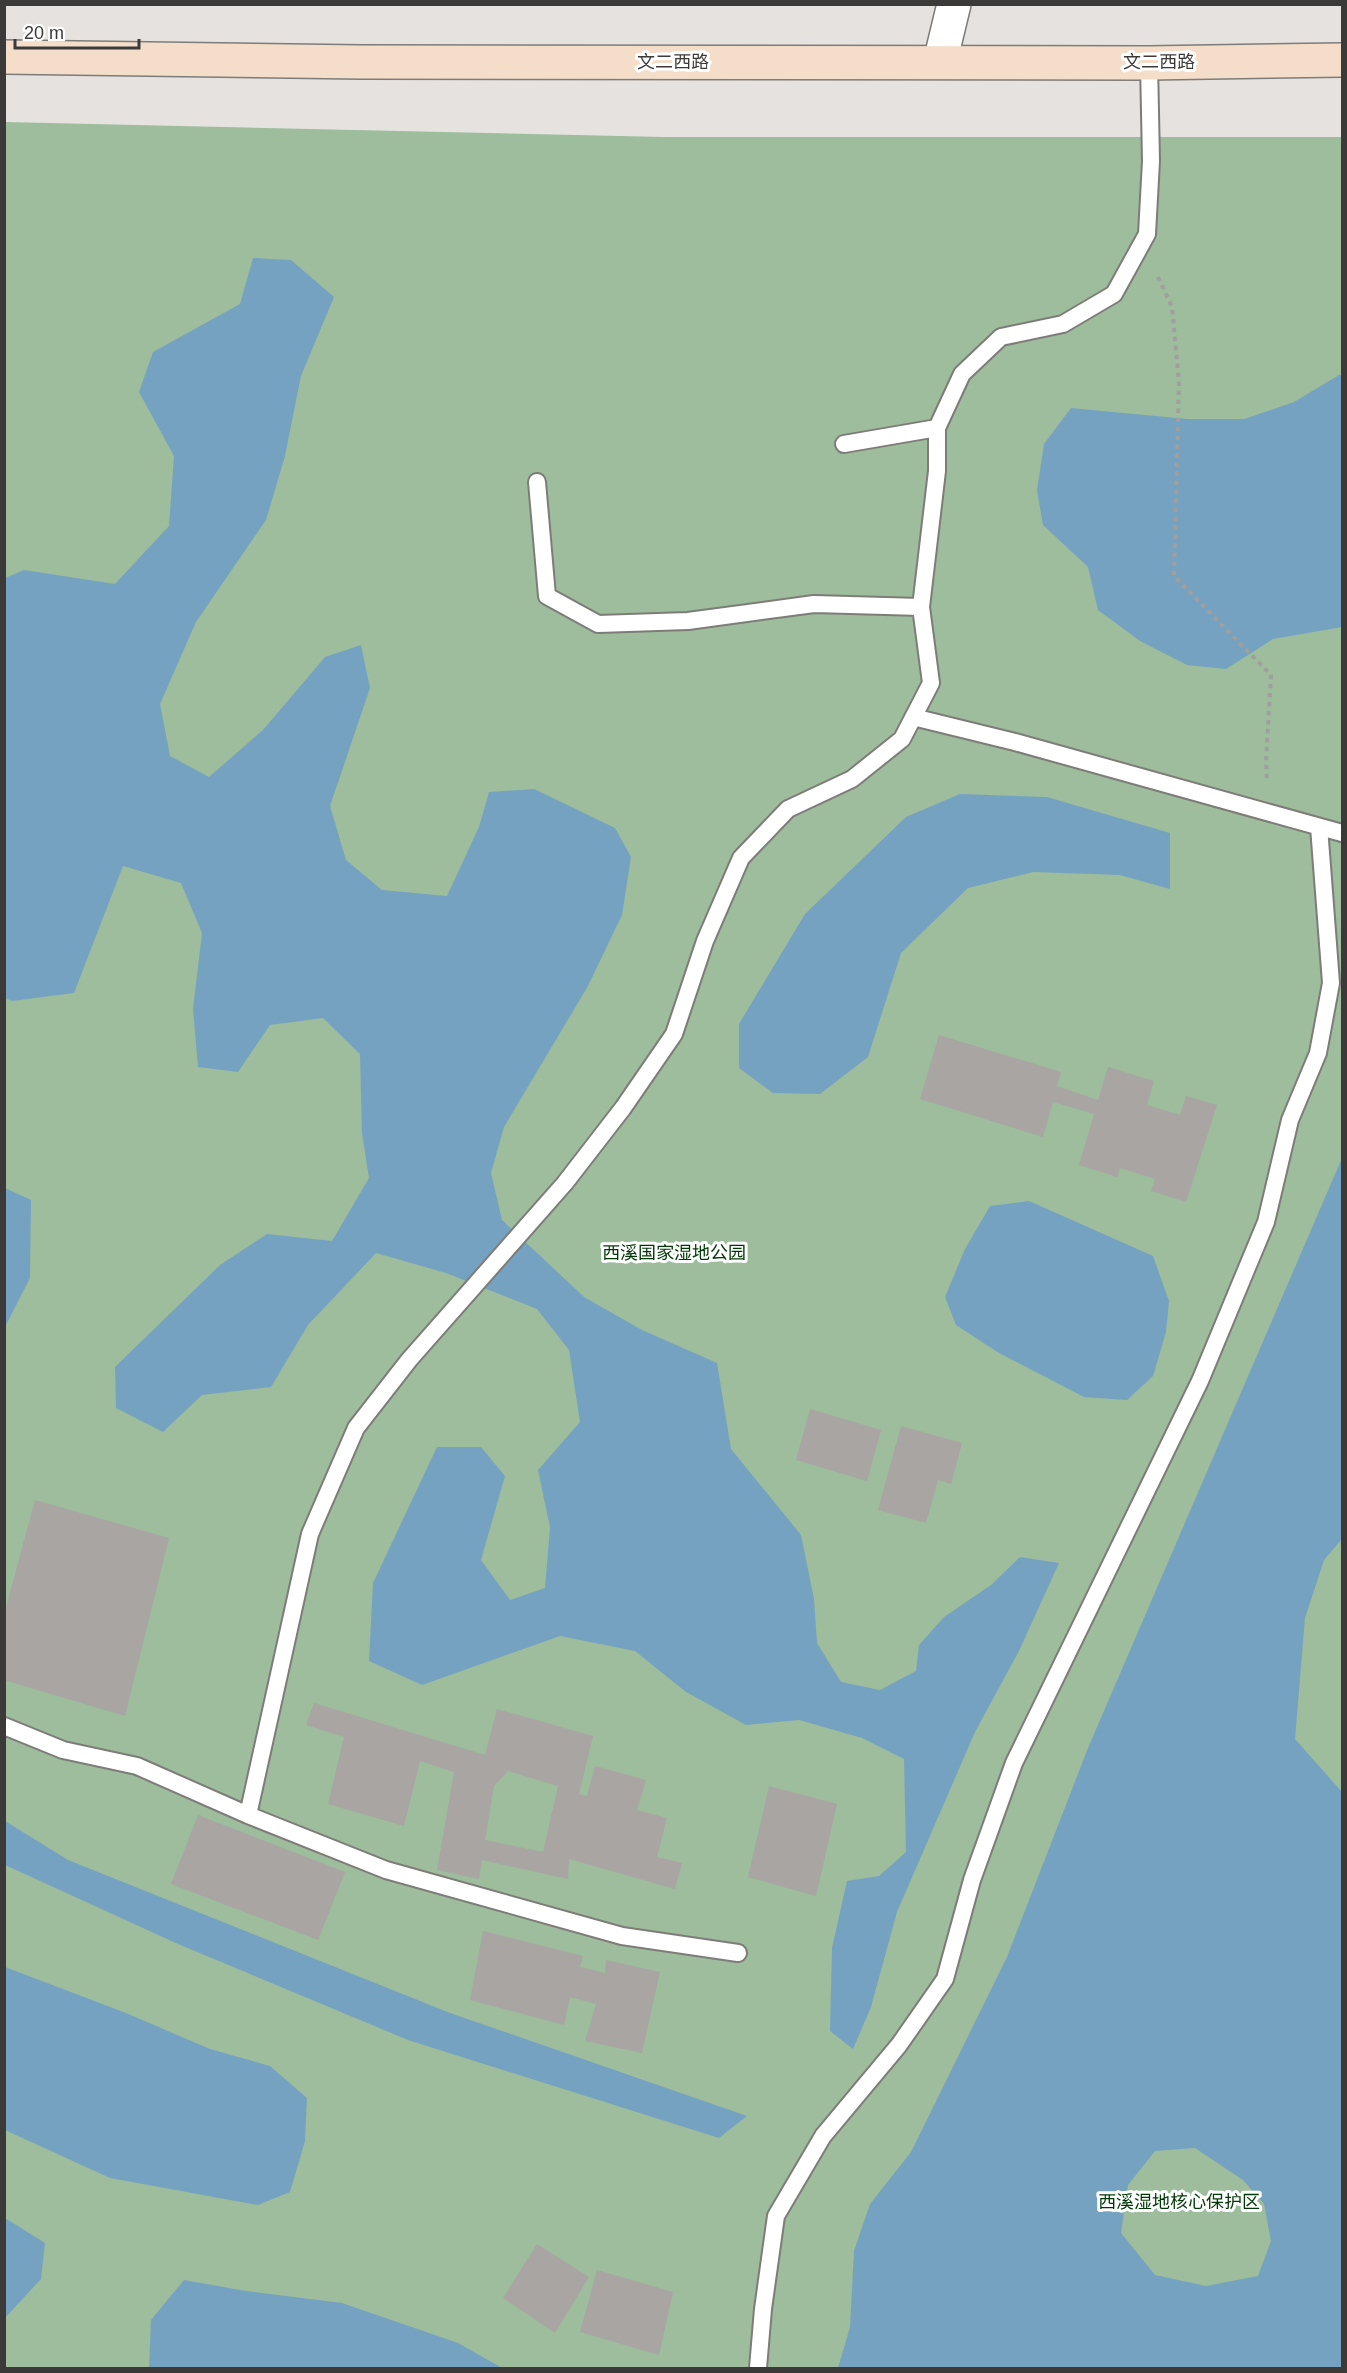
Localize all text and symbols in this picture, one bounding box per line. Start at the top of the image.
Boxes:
scale bar [15,12,140,50]
text: 20 m [24,23,64,43]
street label: 文二西路 [637,52,709,72]
street label: 文二西路 [1123,52,1195,72]
park label: 西溪国家湿地公园 [602,1243,746,1263]
park label: 西溪湿地核心保护区 [1098,2192,1260,2212]

